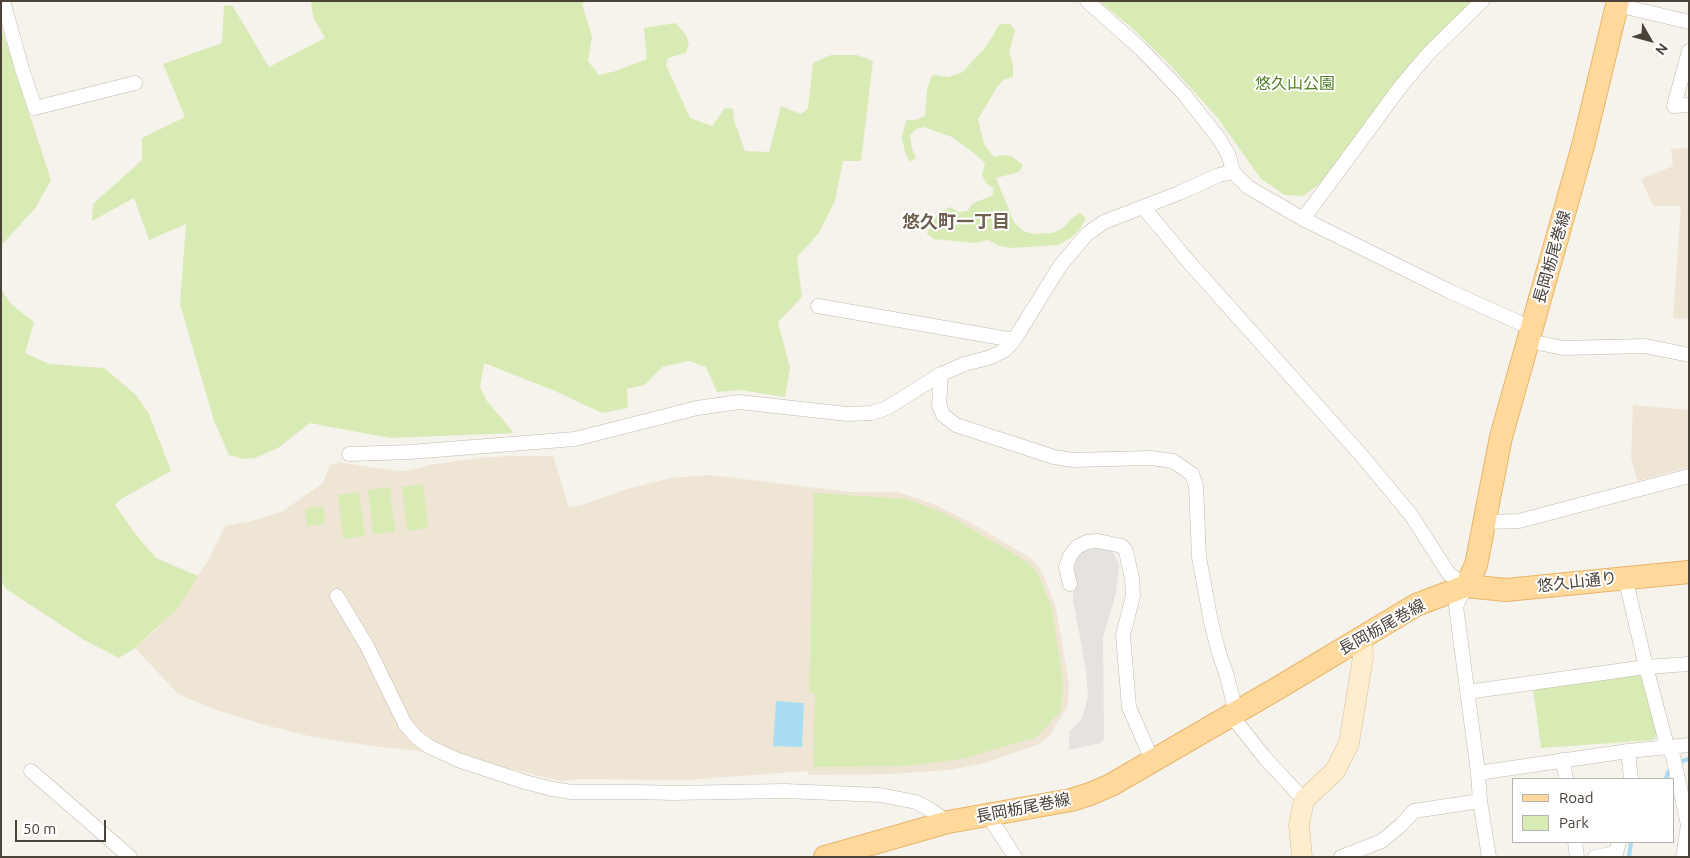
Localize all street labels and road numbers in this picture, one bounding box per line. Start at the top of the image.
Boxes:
street label: 長岡栃尾巻線 [1530,208,1574,306]
street label: 悠久山通り [1536,568,1618,596]
street label: 長岡栃尾巻線 [1335,595,1429,659]
street label: 長岡栃尾巻線 [974,789,1072,827]

